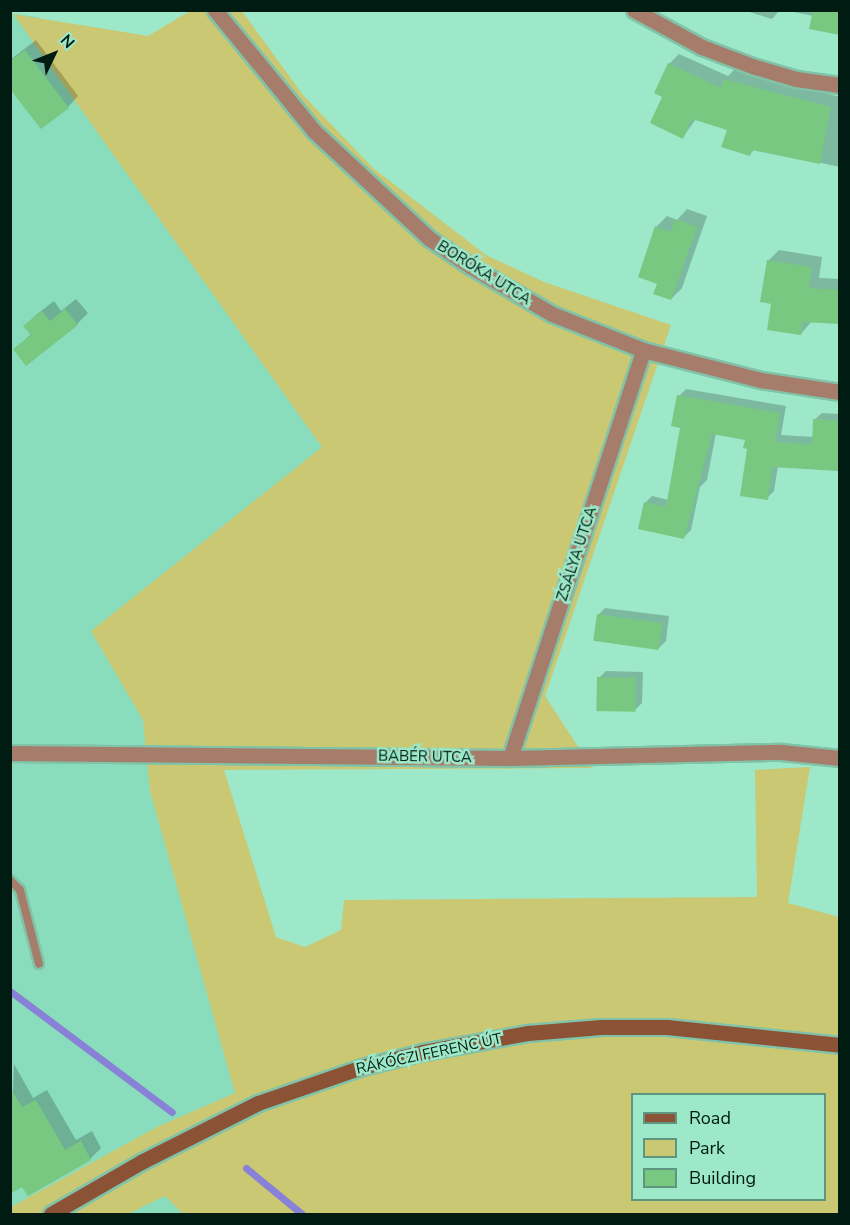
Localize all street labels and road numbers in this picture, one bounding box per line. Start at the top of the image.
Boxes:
street label: BORÓKA UTCA [434,237,534,309]
street label: ZSÁLYA UTCA [553,505,601,603]
street label: BABÉR UTCA [378,747,472,767]
street label: RÁKÓCZI FERENC ÚT [354,1030,504,1078]

